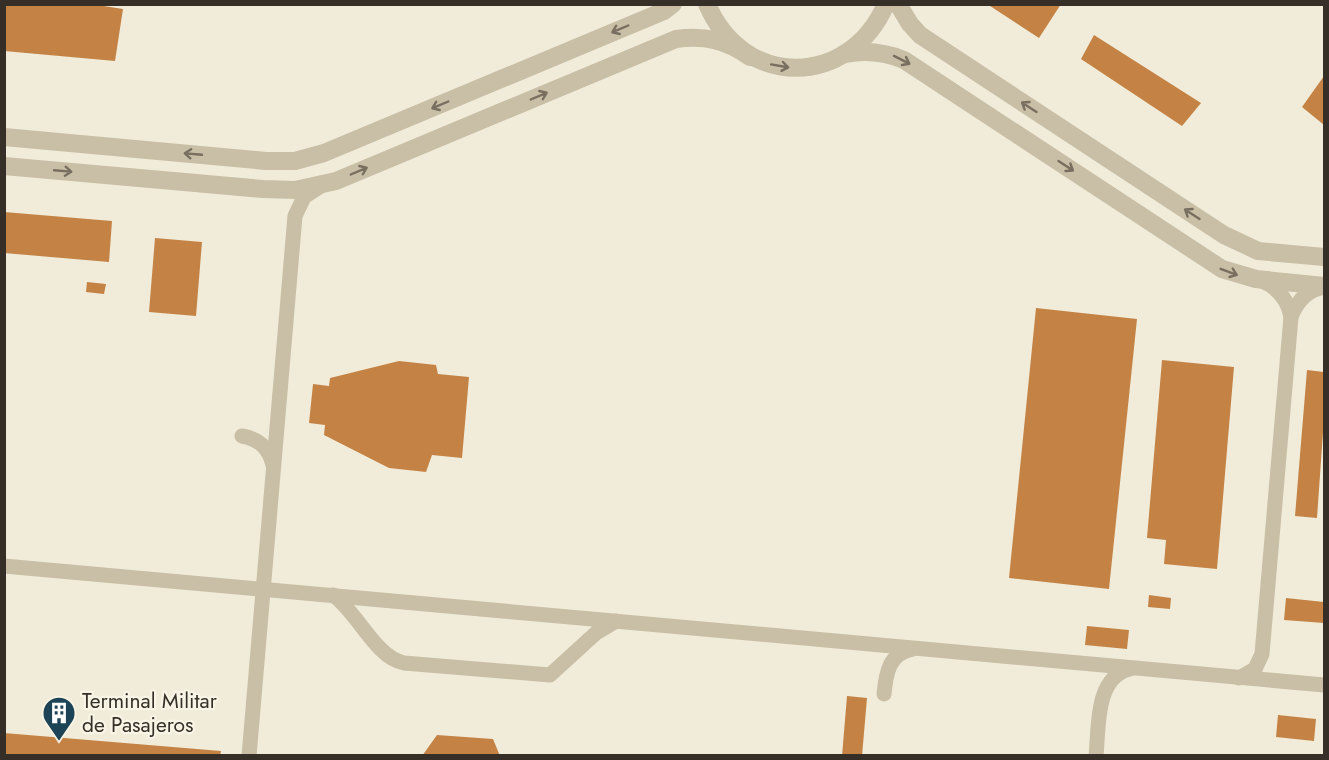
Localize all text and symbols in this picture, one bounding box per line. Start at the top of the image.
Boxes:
one-way arrow [611,25,629,36]
one-way arrow [893,55,911,66]
one-way arrow [769,60,789,71]
one-way arrow [529,90,547,101]
one-way arrow [431,100,450,111]
one-way arrow [1022,101,1038,113]
one-way arrow [184,149,204,160]
one-way arrow [1057,160,1074,173]
one-way arrow [350,165,368,176]
one-way arrow [52,166,72,177]
one-way arrow [1185,208,1201,220]
one-way arrow [1219,267,1238,278]
place label: Terminal Militar de Pasajeros [82,686,218,740]
building icon: Terminal Militar de Pasajeros [41,695,77,742]

